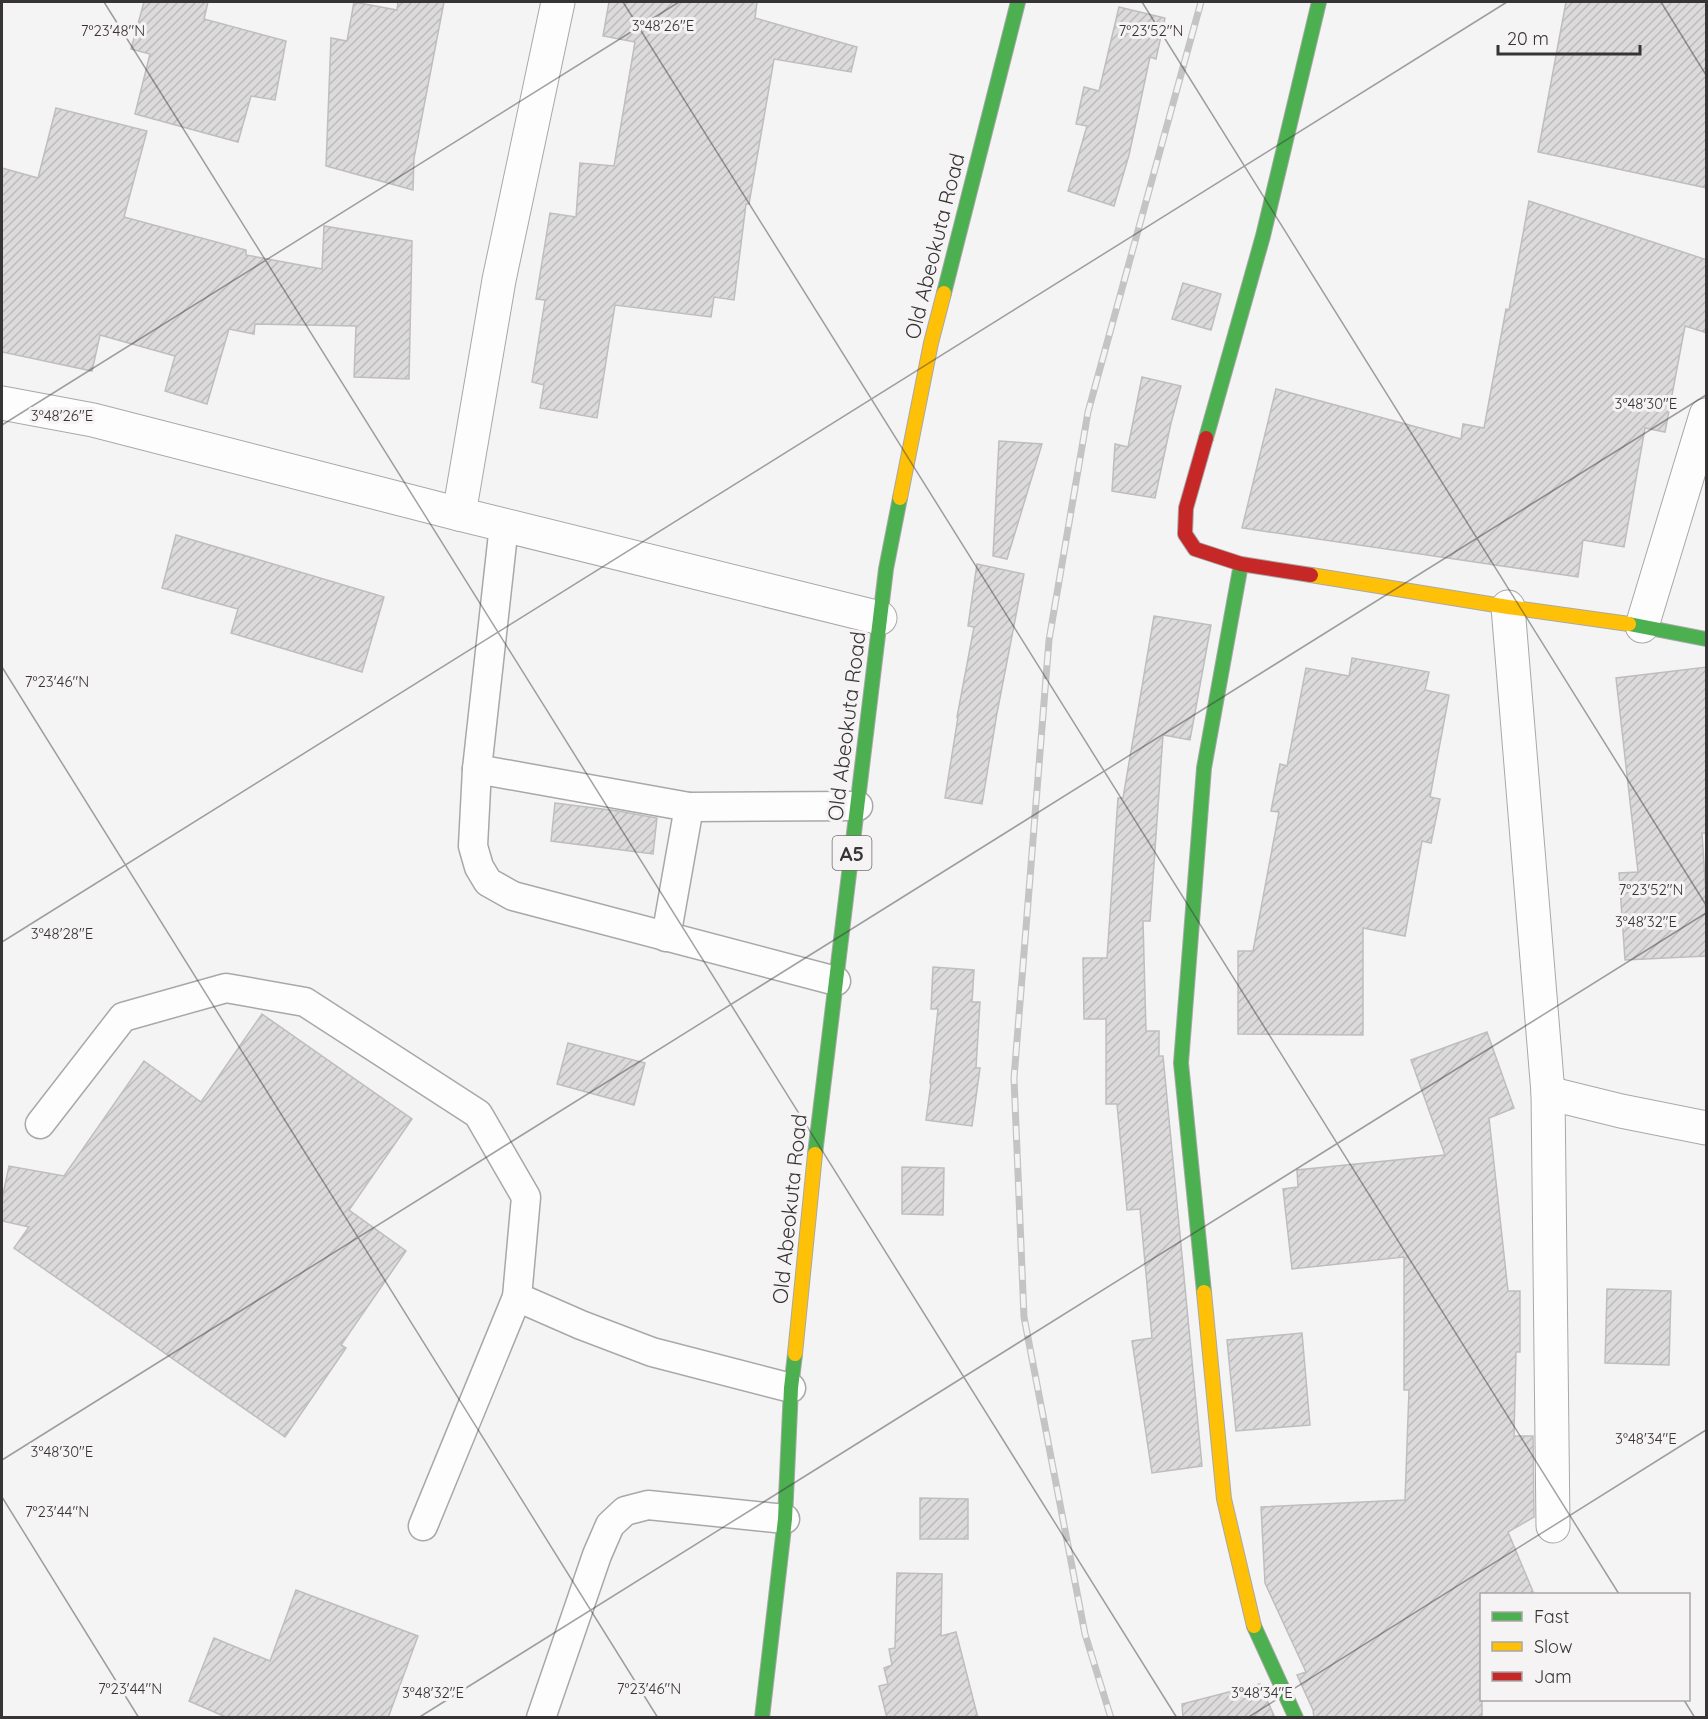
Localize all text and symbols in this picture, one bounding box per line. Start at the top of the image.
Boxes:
text: 3°48'26"E [632,16,694,35]
scale bar [1498,18,1640,56]
text: 7°23'48"N [81,21,145,40]
text: 7°23'52"N [1119,21,1183,40]
text: 20 m [1507,27,1549,50]
street label: Old Abeokuta Road [898,150,970,342]
text: 3°48'30"E [1615,394,1677,413]
text: 3°48'26"E [31,406,93,425]
street label: Old Abeokuta Road [821,630,871,822]
text: 7°23'46"N [25,672,89,691]
road number: A5 [832,836,872,870]
text: 7°23'52"N [1619,880,1683,899]
text: 3°48'32"E [1615,912,1677,931]
text: 3°48'28"E [31,924,93,943]
street label: Old Abeokuta Road [766,1113,812,1305]
text: 3°48'34"E [1615,1429,1677,1448]
text: 3°48'30"E [31,1442,93,1461]
text: 7°23'44"N [25,1502,89,1521]
legend [1480,1593,1690,1701]
text: Fast [1534,1605,1569,1628]
text: Slow [1534,1635,1572,1658]
text: Jam [1534,1665,1572,1688]
text: 7°23'44"N [98,1679,162,1698]
text: 7°23'46"N [617,1679,681,1698]
text: 3°48'32"E [402,1683,464,1702]
text: 3°48'34"E [1231,1683,1293,1702]

